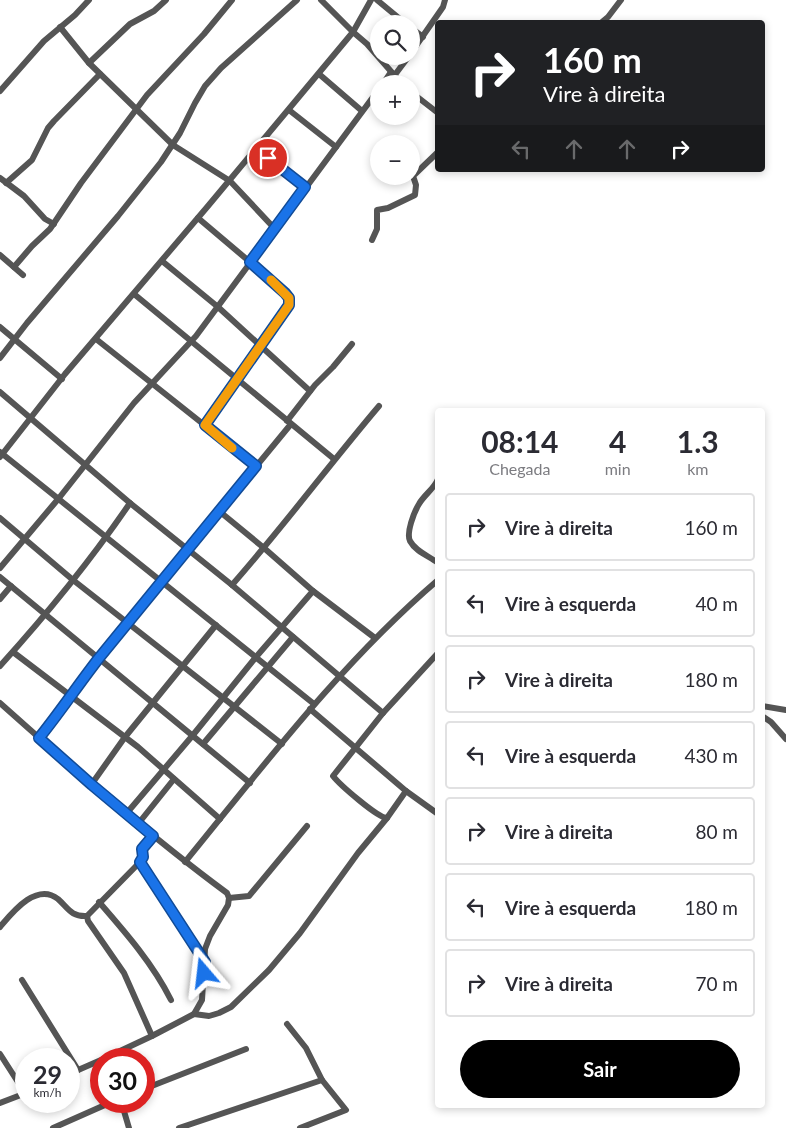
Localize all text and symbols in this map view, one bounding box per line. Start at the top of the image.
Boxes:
map controls [370,15,420,185]
button: search [370,15,420,65]
text: 160 m [543,38,642,80]
icon: right [460,40,525,105]
button: + [370,75,420,125]
text: Vire à direita [543,80,665,107]
button: − [370,135,420,185]
icon: left [507,135,535,163]
icon: ahead [560,135,588,163]
icon: ahead [613,135,641,163]
icon: right [666,135,694,163]
pin [247,137,289,179]
icon: arrive [254,144,282,172]
text: 08:14 [481,423,559,459]
text: 4 [609,423,626,459]
text: 1.3 [677,423,719,459]
text: Chegada [489,459,550,478]
text: min [605,459,631,478]
text: km [687,459,708,478]
icon: right [462,513,490,541]
text: Vire à direita [505,516,613,539]
text: 160 m [684,516,738,539]
icon: left [462,589,490,617]
text: Vire à esquerda [505,592,636,615]
text: 40 m [695,592,738,615]
icon: right [462,665,490,693]
text: Vire à direita [505,668,613,691]
text: 180 m [684,668,738,691]
icon: left [462,741,490,769]
text: Vire à esquerda [505,744,636,767]
text: 430 m [684,744,738,767]
icon: right [462,817,490,845]
text: Vire à direita [505,820,613,843]
text: 80 m [695,820,738,843]
icon: left [462,893,490,921]
text: Vire à esquerda [505,896,636,919]
text: 180 m [684,896,738,919]
position arrow [177,946,229,998]
icon: right [462,969,490,997]
text: Vire à direita [505,972,613,995]
text: 70 m [695,972,738,995]
button: Sair [460,1040,740,1098]
speed limit sign: 30 [90,1048,155,1113]
text: 29 [33,1059,62,1089]
text: km/h [33,1085,62,1100]

